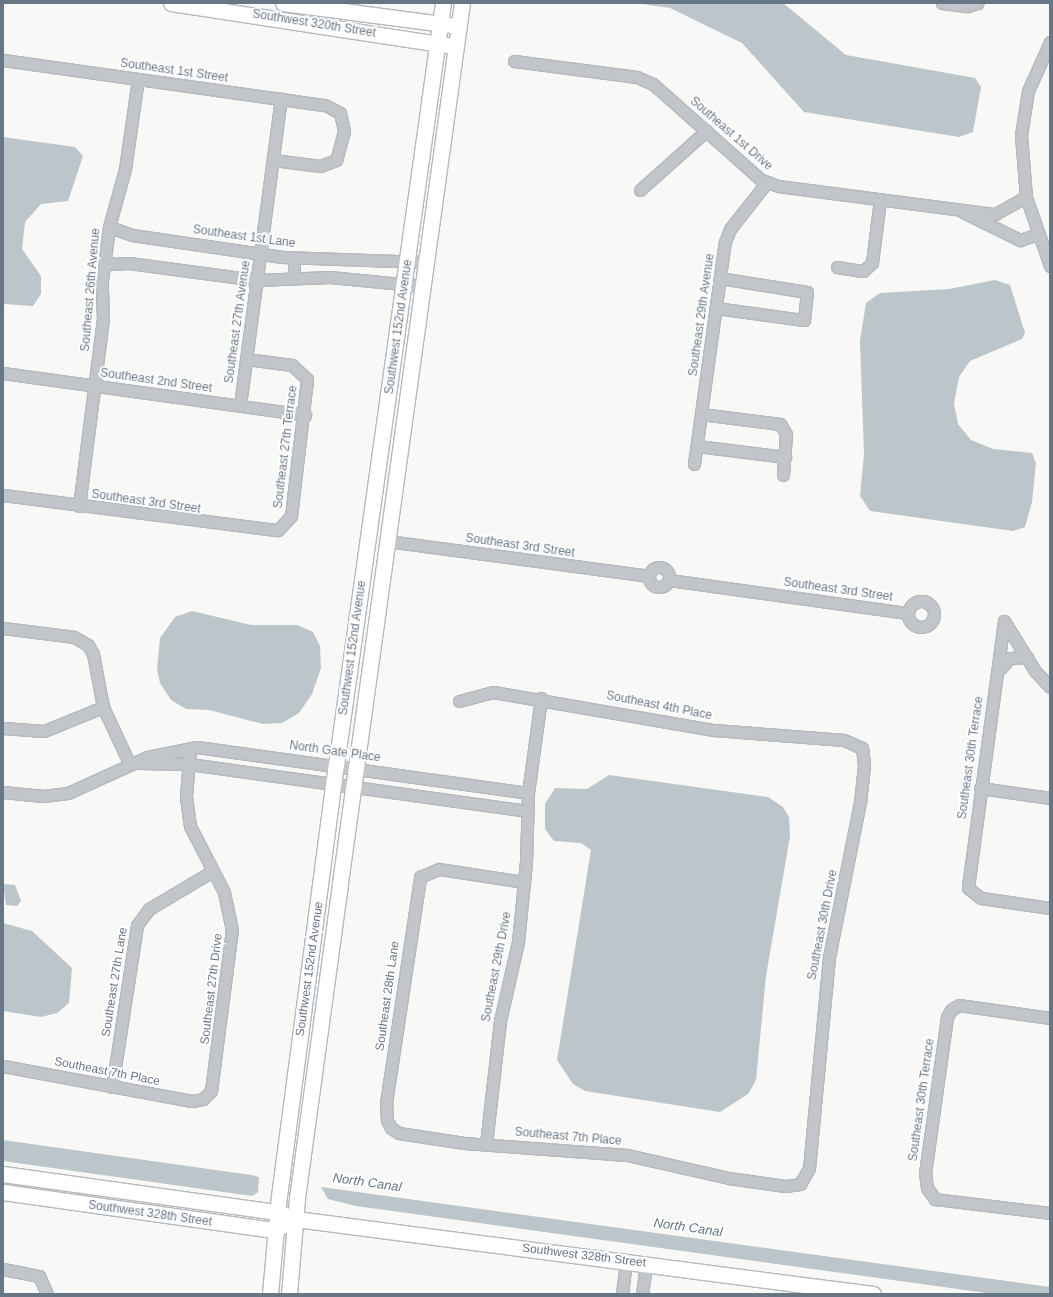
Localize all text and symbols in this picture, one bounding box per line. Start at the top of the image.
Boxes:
street label: Southwest 320th Street [251,7,377,41]
street label: Southeast 1st Street [119,56,229,86]
street label: Southeast 1st Drive [687,94,775,174]
street label: Southeast 1st Lane [192,223,296,251]
street label: Southeast 26th Avenue [78,227,104,353]
street label: Southeast 29th Avenue [686,252,718,378]
street label: Southwest 152nd Avenue [382,258,416,396]
street label: Southeast 27th Avenue [222,259,254,385]
street label: Southeast 2nd Street [99,366,213,396]
street label: Southeast 27th Terrace [271,385,301,509]
street label: Southeast 3rd Street [90,487,202,517]
street label: Southeast 3rd Street [464,531,576,561]
street label: Southeast 3rd Street [782,575,894,605]
street label: Southwest 152nd Avenue [336,579,370,717]
street label: Southeast 4th Place [605,689,713,723]
street label: Southeast 30th Terrace [955,696,987,820]
street label: North Gate Place [288,738,382,766]
street label: Southeast 30th Drive [805,869,841,981]
street label: Southwest 152nd Avenue [293,900,327,1038]
street label: Southeast 29th Drive [479,911,515,1023]
street label: Southeast 27th Lane [99,926,131,1038]
street label: Southeast 27th Drive [198,933,226,1045]
street label: Southeast 28th Lane [373,940,403,1052]
street label: Southeast 30th Terrace [906,1038,938,1162]
street label: Southeast 7th Place [53,1055,161,1089]
street label: Southeast 7th Place [514,1125,622,1149]
water label: North Canal [332,1170,402,1196]
street label: Southwest 328th Street [87,1198,213,1230]
water label: North Canal [653,1215,723,1241]
street label: Southwest 328th Street [521,1241,647,1271]

